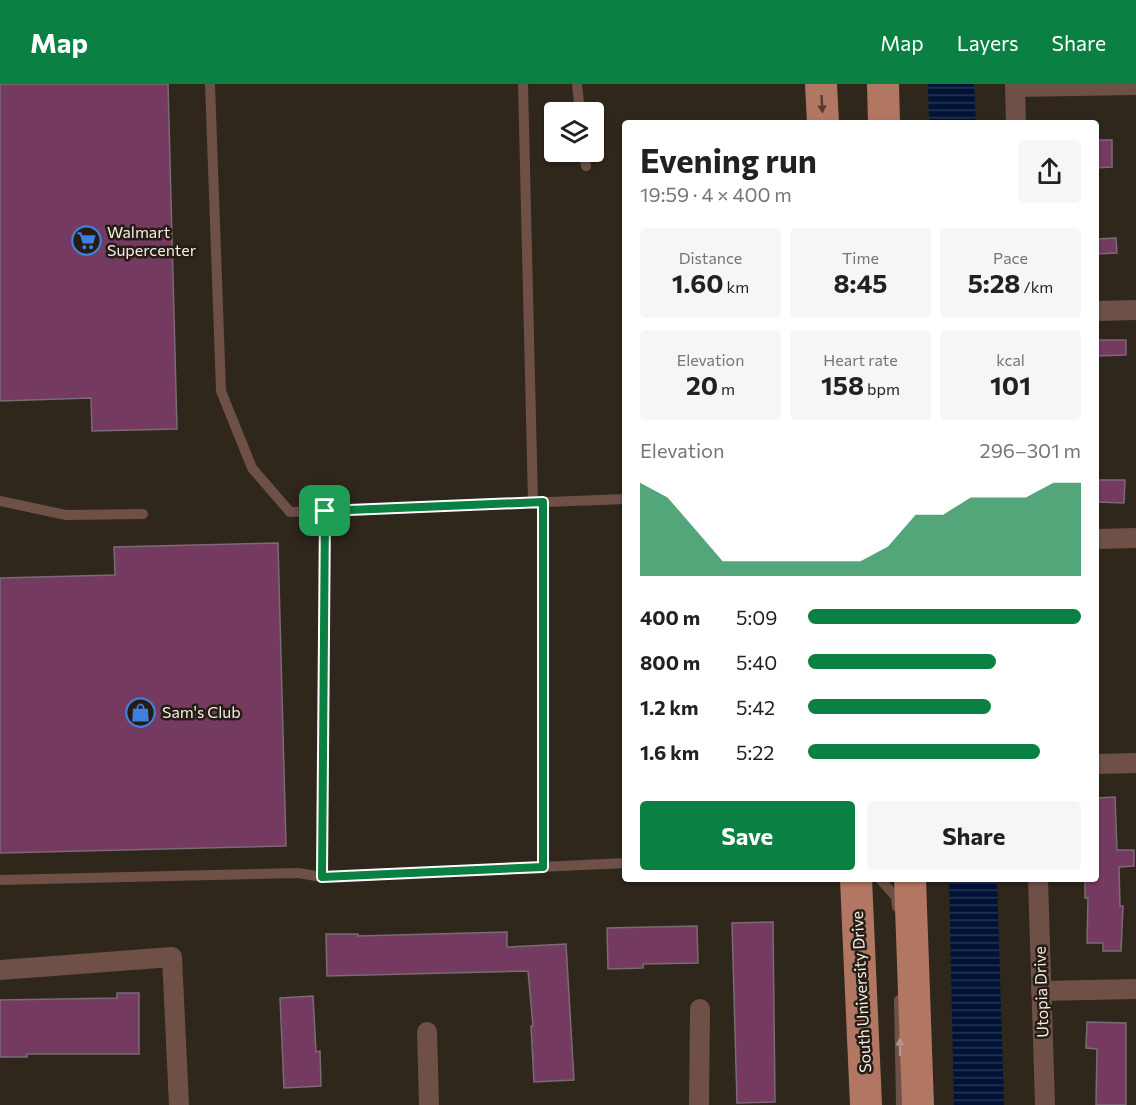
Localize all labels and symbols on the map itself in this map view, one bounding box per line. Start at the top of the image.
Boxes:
one-way arrow [818,94,827,113]
place label: Walmart Supercenter [107,222,197,259]
supermarket icon: Walmart Supercenter [70,225,102,257]
pin [299,485,350,536]
shop icon: Sam's Club [125,696,157,728]
place label: Sam's Club [162,702,241,721]
street label: South University Drive [847,911,874,1073]
street label: Utopia Drive [1029,946,1052,1038]
one-way arrow [895,1037,904,1056]

